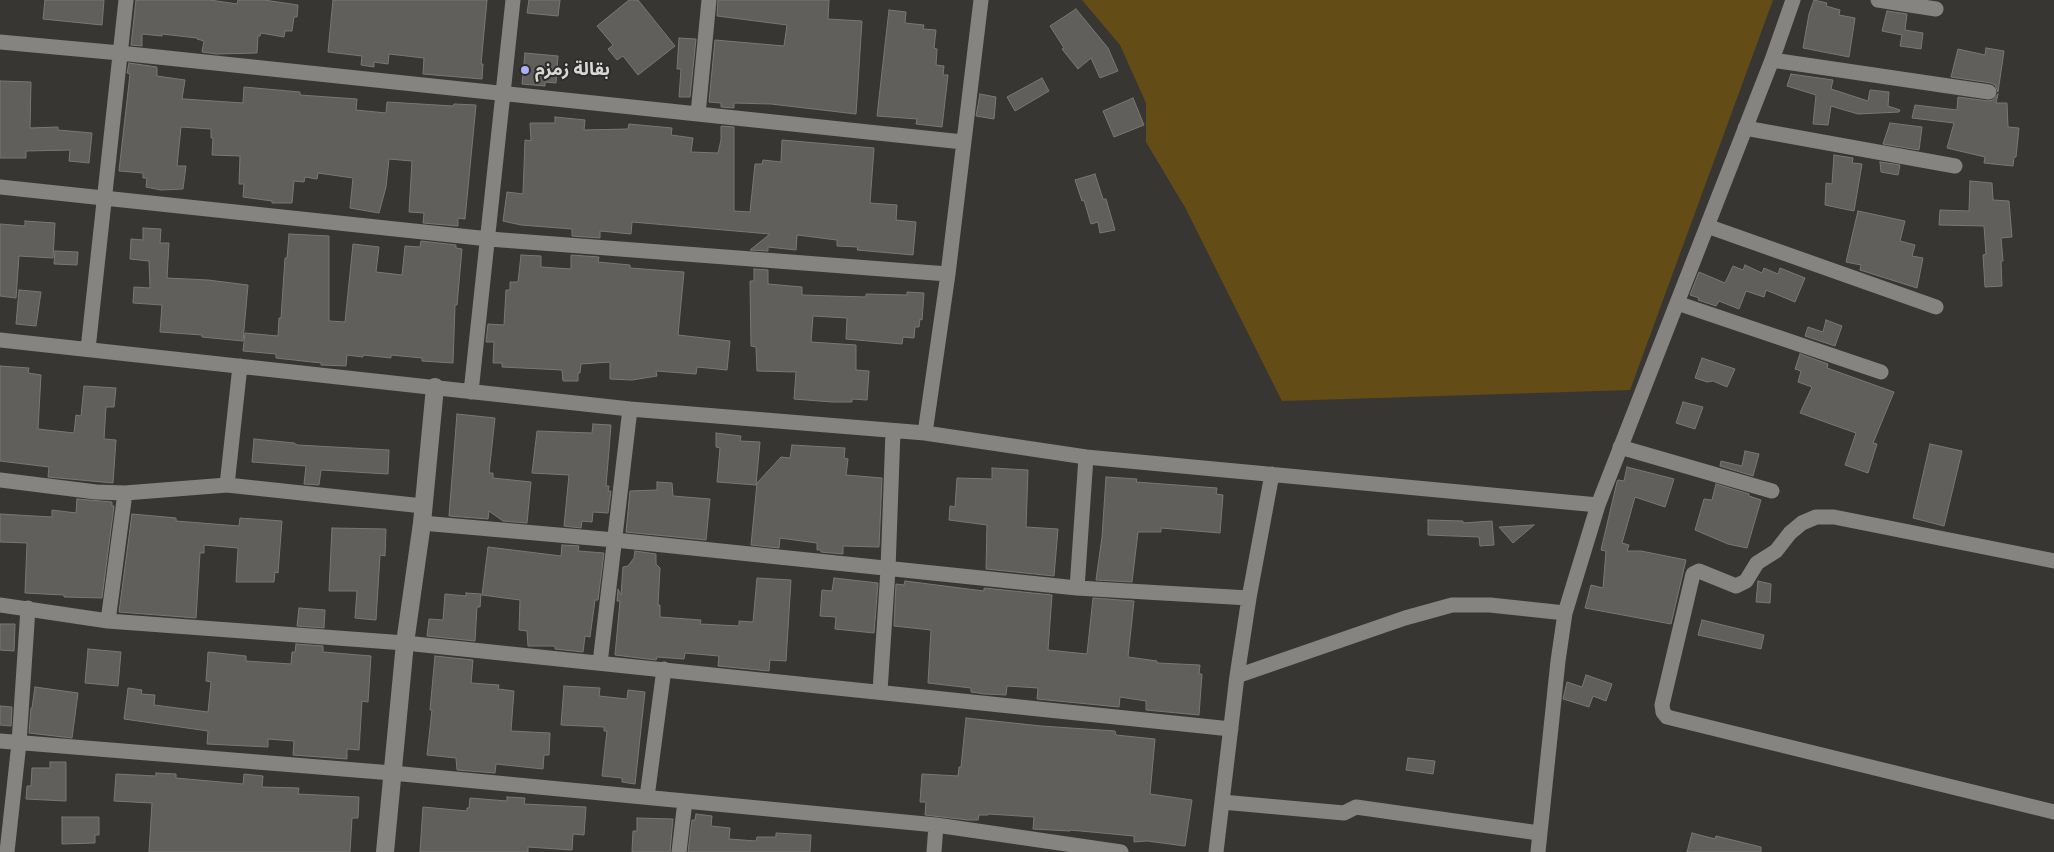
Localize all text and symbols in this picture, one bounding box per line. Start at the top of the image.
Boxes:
place label: بقالة زمزم [535,59,610,81]
marker: بقالة زمزم [519,64,531,76]

